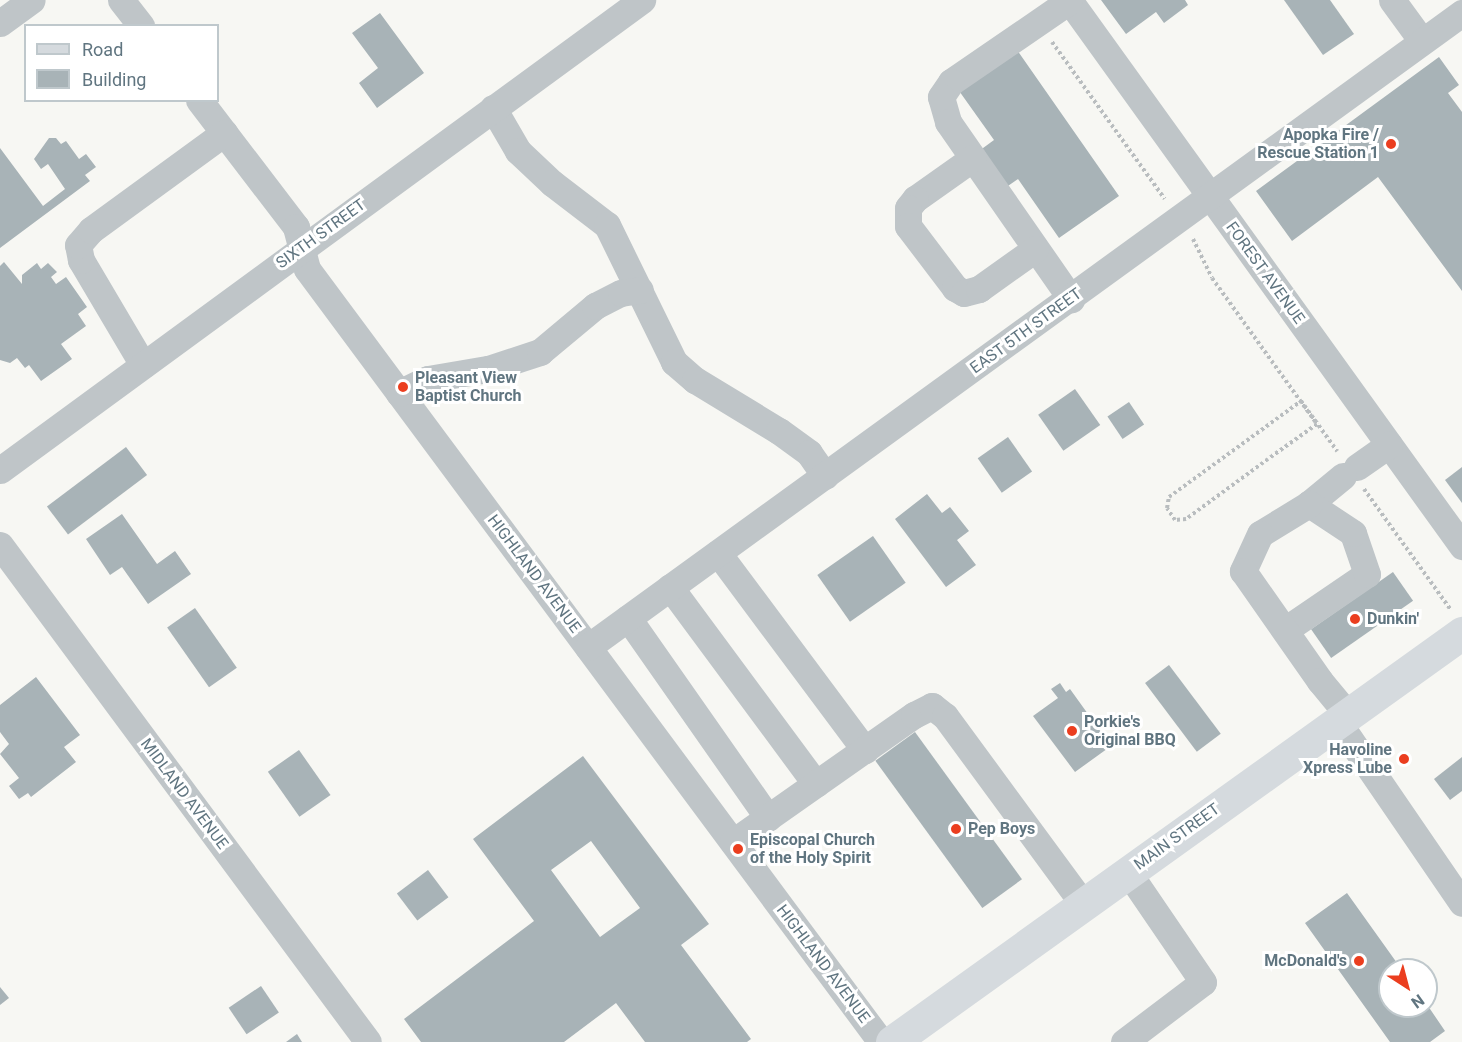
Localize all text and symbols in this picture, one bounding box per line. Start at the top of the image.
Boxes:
legend [24,24,219,102]
text: Road [82,39,123,60]
text: Building [82,69,146,90]
place label: Apopka Fire / Rescue Station 1 [1257,125,1379,163]
marker: Apopka Fire / Rescue Station 1 [1384,137,1398,151]
street label: SIXTH STREET [273,195,369,273]
street label: FOREST AVENUE [1221,218,1309,328]
street label: EAST 5TH STREET [966,284,1086,378]
place label: Pleasant View Baptist Church [415,368,521,406]
marker: Pleasant View Baptist Church [396,380,410,394]
street label: HIGHLAND AVENUE [483,511,585,637]
place label: Dunkin' [1367,609,1419,629]
marker: Dunkin' [1348,612,1362,626]
place label: Porkie's Original BBQ [1084,712,1176,750]
marker: Porkie's Original BBQ [1065,724,1079,738]
street label: MIDLAND AVENUE [136,735,232,853]
place label: Havoline Xpress Lube [1303,740,1392,778]
marker: Havoline Xpress Lube [1397,752,1411,766]
street label: MAIN STREET [1130,800,1224,874]
place label: Pep Boys [968,819,1035,839]
marker: Pep Boys [949,822,963,836]
place label: Episcopal Church of the Holy Spirit [750,830,875,868]
marker: Episcopal Church of the Holy Spirit [731,842,745,856]
street label: HIGHLAND AVENUE [772,901,874,1027]
place label: McDonald's [1264,951,1347,971]
marker: McDonald's [1352,954,1366,968]
north arrow [1378,958,1438,1018]
text: N [1408,990,1428,1012]

